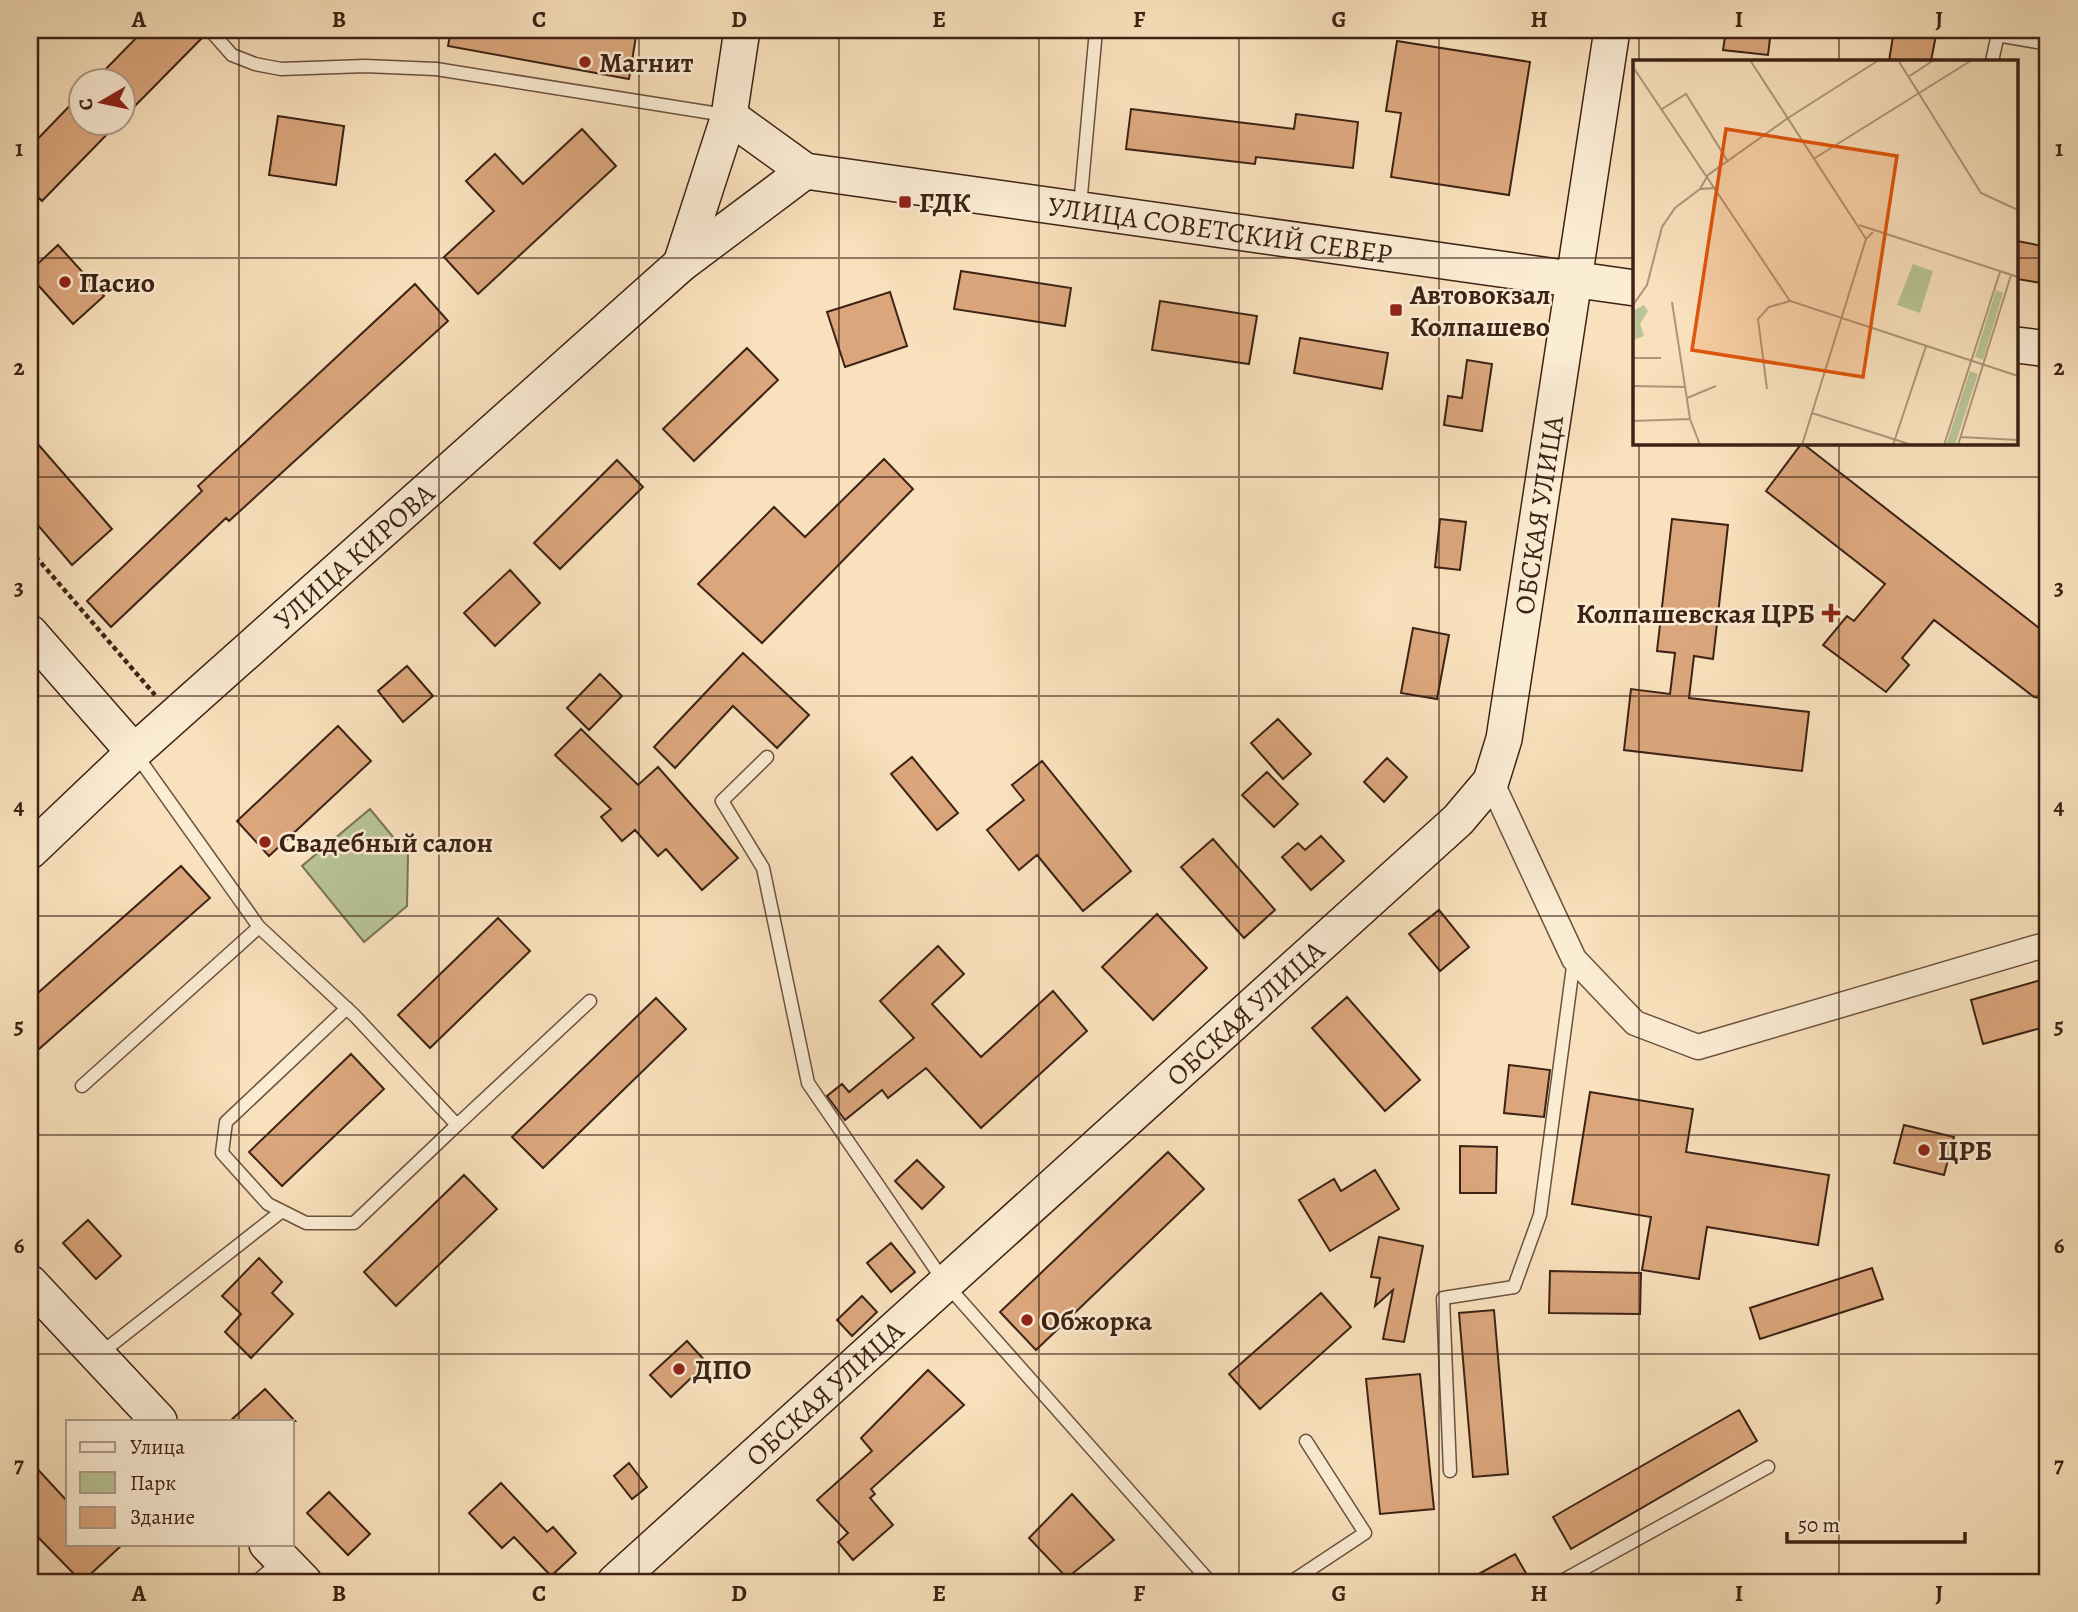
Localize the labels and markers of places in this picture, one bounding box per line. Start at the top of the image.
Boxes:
place label: Магнит [599,44,694,82]
marker: Магнит [577,54,593,70]
place label: ГДК [919,184,971,222]
marker: ГДК [897,194,913,210]
place label: Пасио [79,264,155,302]
marker: Пасио [57,274,73,290]
place label: Автовокзал Колпашево [1409,276,1551,346]
marker: Автовокзал Колпашево [1388,302,1404,318]
place label: Колпашевская ЦРБ [1576,595,1815,633]
marker: Колпашевская ЦРБ [1821,603,1841,623]
place label: Свадебный салон [279,824,493,862]
marker: Свадебный салон [257,834,273,850]
place label: ЦРБ [1938,1132,1992,1170]
marker: ЦРБ [1916,1142,1932,1158]
place label: Обжорка [1041,1302,1153,1340]
marker: Обжорка [1019,1312,1035,1328]
place label: ДПО [693,1351,751,1389]
marker: ДПО [671,1361,687,1377]

